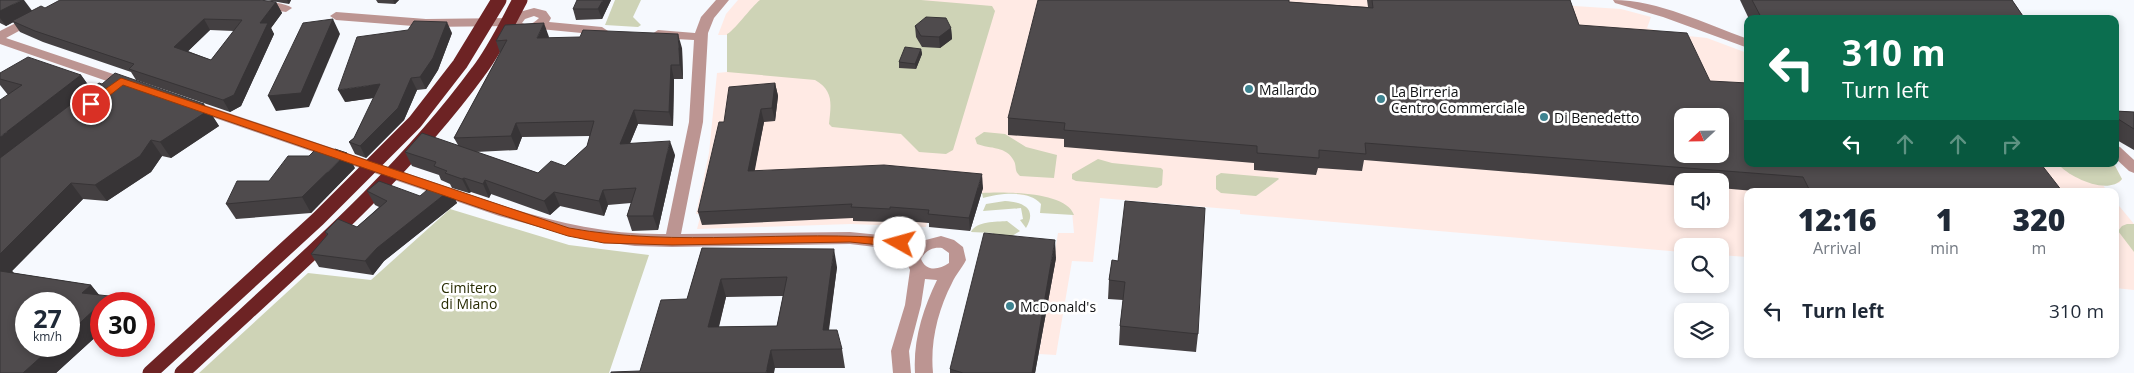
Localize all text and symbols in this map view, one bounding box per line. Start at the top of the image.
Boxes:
text: 310 m [1842,29,1946,76]
icon: left [1759,35,1824,100]
text: Turn left [1842,74,1929,104]
place label: Mallardo [1259,80,1317,99]
place label: La Birreria Centro Commerciale [1391,82,1525,117]
pin [70,83,112,125]
marker: Mallardo [1243,83,1255,95]
icon: arrive [77,90,105,118]
marker: La Birreria Centro Commerciale [1375,93,1387,105]
place label: Di Benedetto [1554,108,1640,127]
north arrow [1674,108,1729,162]
map controls [1674,108,1729,358]
marker: Di Benedetto [1538,111,1550,123]
icon: left [1838,130,1866,158]
icon: ahead [1891,130,1919,158]
icon: ahead [1944,130,1972,158]
icon: right [1997,130,2025,158]
button: sound [1674,173,1729,228]
text: 12:16 [1798,199,1877,240]
text: 1 [1936,199,1953,240]
text: 320 [2013,199,2065,240]
position arrow [873,216,925,268]
text: Arrival [1813,237,1861,259]
text: min [1930,237,1959,259]
text: m [2032,237,2046,259]
button: search [1674,238,1729,293]
park label: Cimitero di Miano [441,278,497,313]
speed limit sign: 30 [90,292,155,357]
place label: McDonald's [1020,297,1096,316]
icon: left [1759,297,1787,325]
text: Turn left [1802,298,1884,324]
text: 310 m [2049,298,2104,324]
marker: McDonald's [1004,300,1016,312]
text: 27 [33,301,62,335]
button: layers [1674,303,1729,358]
text: km/h [33,328,62,345]

